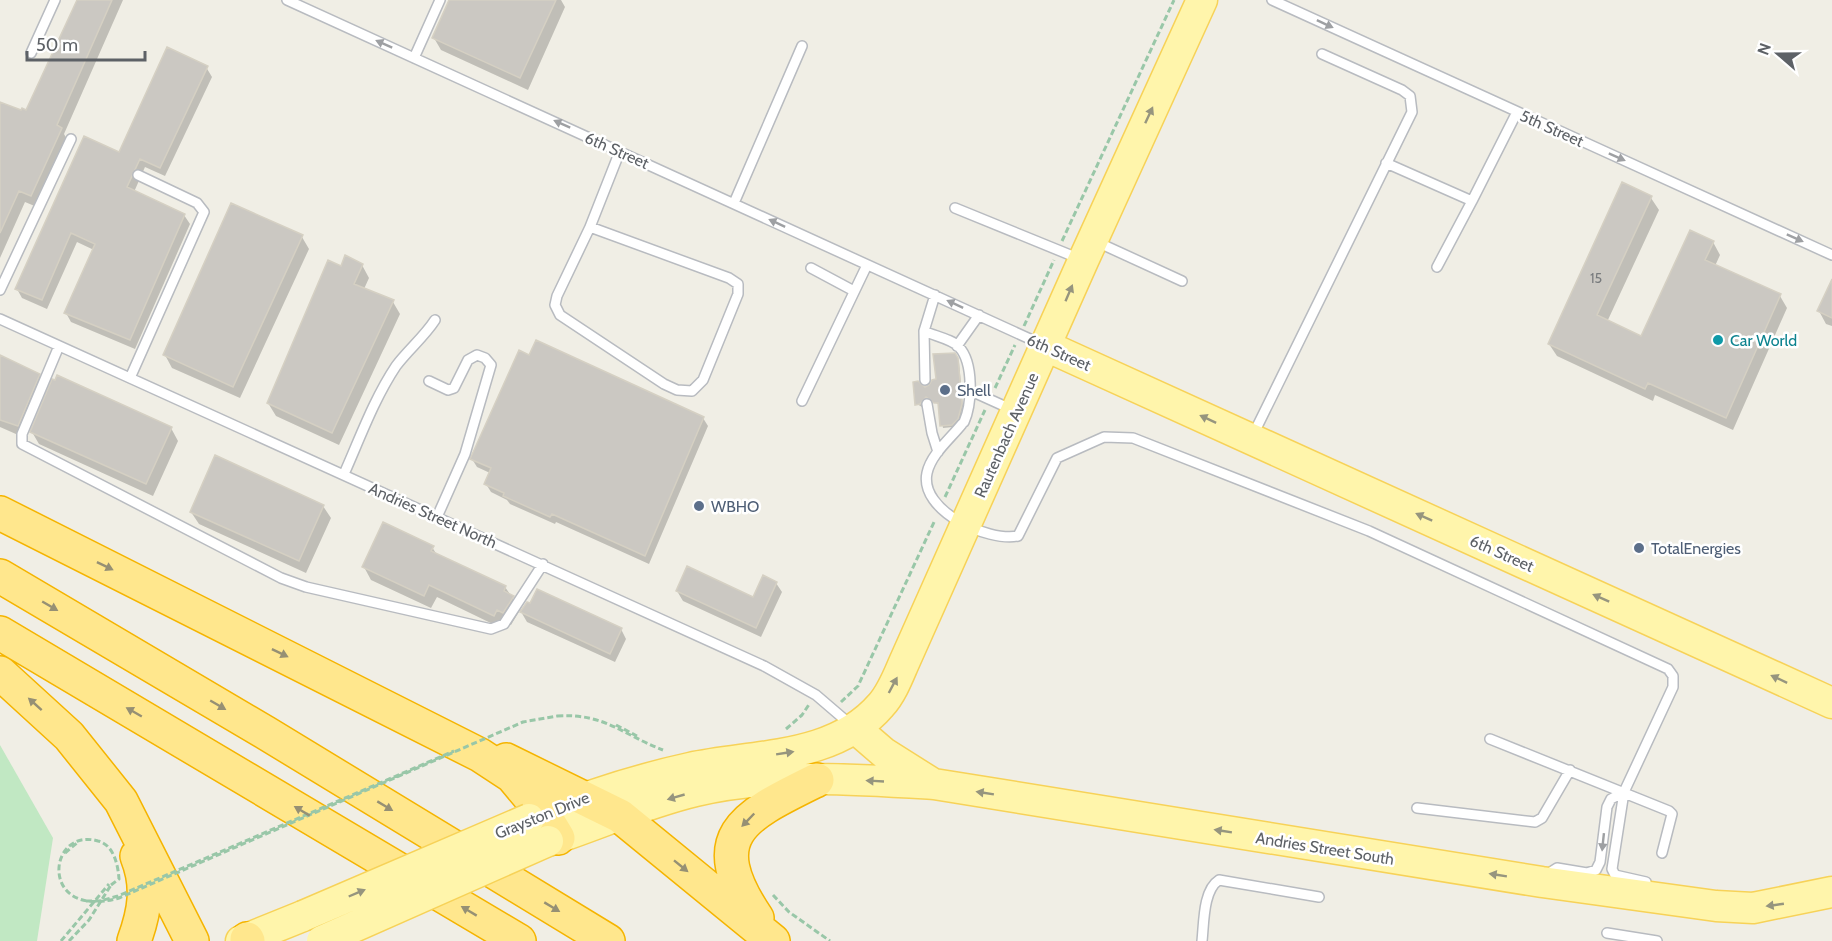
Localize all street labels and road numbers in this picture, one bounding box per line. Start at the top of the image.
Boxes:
street label: 5th Street [1517,106,1587,151]
street label: 6th Street [582,128,652,173]
street label: 6th Street [1024,330,1094,375]
street label: Rautenbach Avenue [970,370,1043,501]
street label: Andries Street North [366,479,500,552]
street label: 6th Street [1467,531,1537,576]
street label: Grayston Drive [492,788,592,843]
street label: Andries Street South [1254,828,1395,869]

